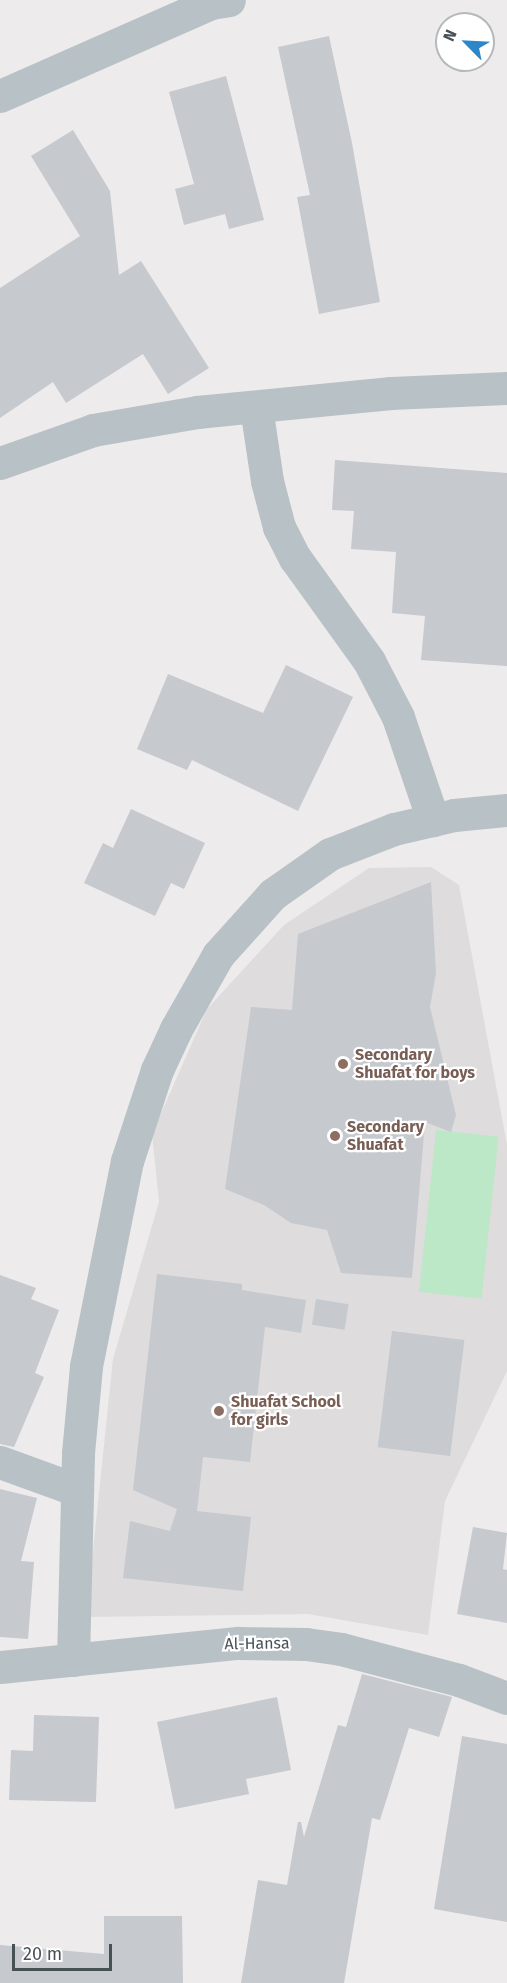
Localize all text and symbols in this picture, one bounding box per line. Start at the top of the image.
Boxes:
north arrow [435,12,495,72]
text: N [439,27,461,44]
place label: Secondary Shuafat for boys [355,1045,475,1083]
marker: Secondary Shuafat for boys [336,1057,350,1071]
place label: Secondary Shuafat [347,1117,424,1155]
marker: Secondary Shuafat [328,1129,342,1143]
place label: Shuafat School for girls [231,1392,341,1430]
marker: Shuafat School for girls [212,1404,226,1418]
street label: Al-Hansa [224,1634,290,1654]
scale bar [15,1932,116,1970]
text: 20 m [23,1943,62,1965]

